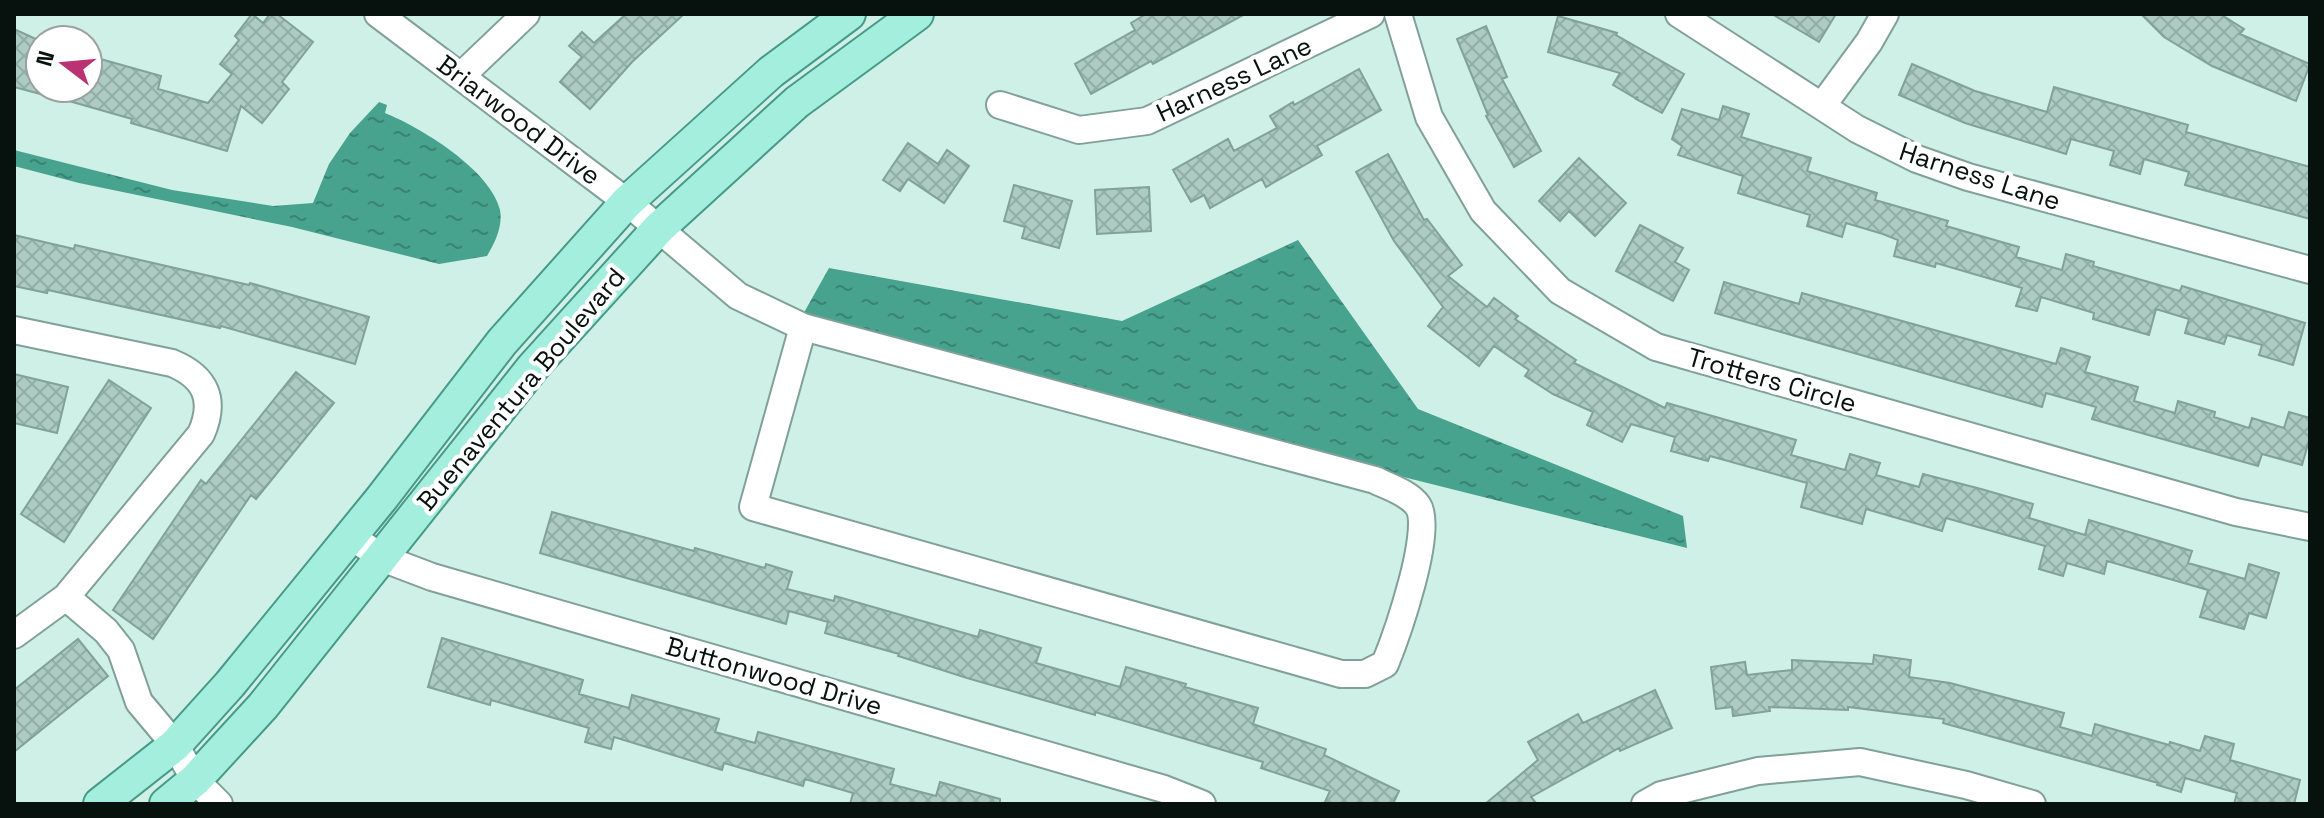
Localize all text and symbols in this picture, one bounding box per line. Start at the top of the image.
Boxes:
north arrow [24,24,104,104]
street label: Harness Lane [1151,28,1317,130]
street label: Briarwood Drive [430,47,608,193]
text: N [29,48,60,69]
street label: Harness Lane [1895,134,2065,218]
street label: Buenaventura Boulevard [409,260,633,518]
street label: Trotters Circle [1684,340,1860,420]
street label: Buttonwood Drive [662,629,886,723]

